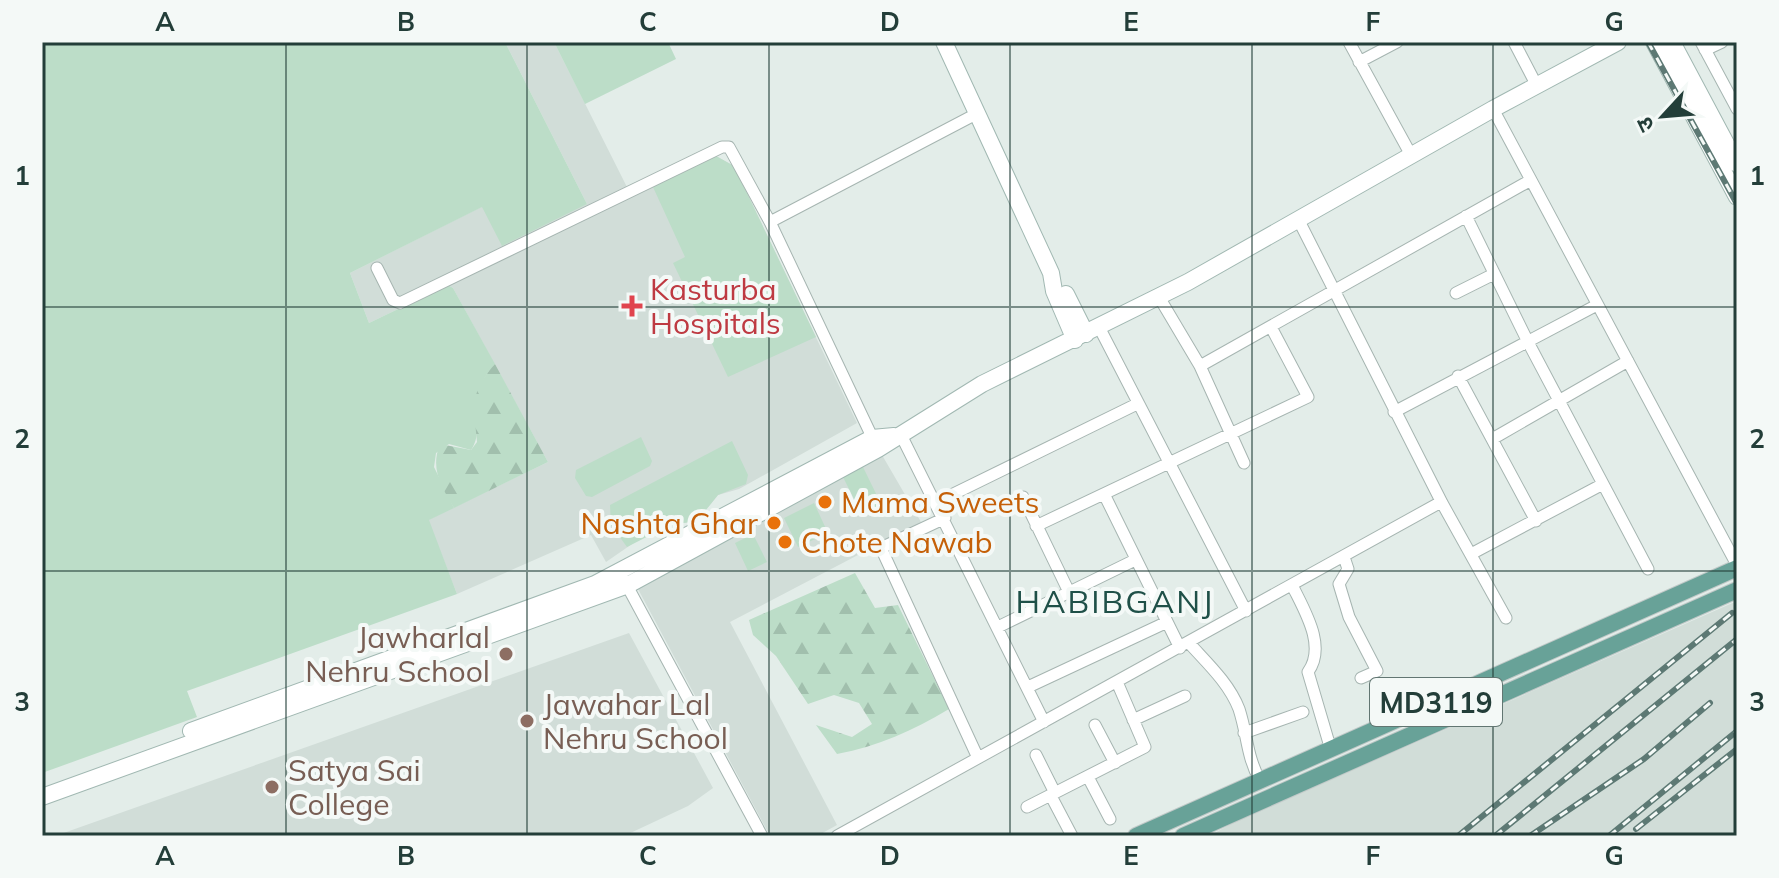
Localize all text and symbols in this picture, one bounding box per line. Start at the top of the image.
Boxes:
text: A [155,5,175,38]
text: B [397,5,415,38]
text: C [639,5,657,38]
text: D [880,5,900,38]
text: E [1123,5,1139,38]
text: F [1366,5,1381,38]
text: G [1604,5,1624,38]
north arrow [1623,76,1703,156]
text: उ [1629,112,1660,137]
text: 1 [14,159,30,192]
text: 1 [1749,159,1765,192]
place label: Kasturba Hospitals [650,270,781,342]
marker: Kasturba Hospitals [621,295,643,317]
text: 2 [14,422,30,455]
text: 2 [1749,422,1765,455]
place label: Mama Sweets [841,483,1039,521]
marker: Mama Sweets [816,493,834,511]
place label: Nashta Ghar [580,504,758,542]
marker: Nashta Ghar [765,514,783,532]
place label: Chote Nawab [801,523,993,561]
marker: Chote Nawab [776,533,794,551]
district label: HABIBGANJ [1015,581,1215,621]
place label: Jawharlal Nehru School [305,618,490,690]
marker: Jawharlal Nehru School [497,645,515,663]
road number: MD3119 [1370,678,1502,726]
text: 3 [14,685,30,718]
place label: Jawahar Lal Nehru School [543,685,728,757]
text: 3 [1749,685,1765,718]
marker: Jawahar Lal Nehru School [518,712,536,730]
place label: Satya Sai College [288,751,421,823]
marker: Satya Sai College [263,778,281,796]
text: A [155,839,175,872]
text: B [397,839,415,872]
text: C [639,839,657,872]
text: D [880,839,900,872]
text: E [1123,839,1139,872]
text: F [1366,839,1381,872]
text: G [1604,839,1624,872]

